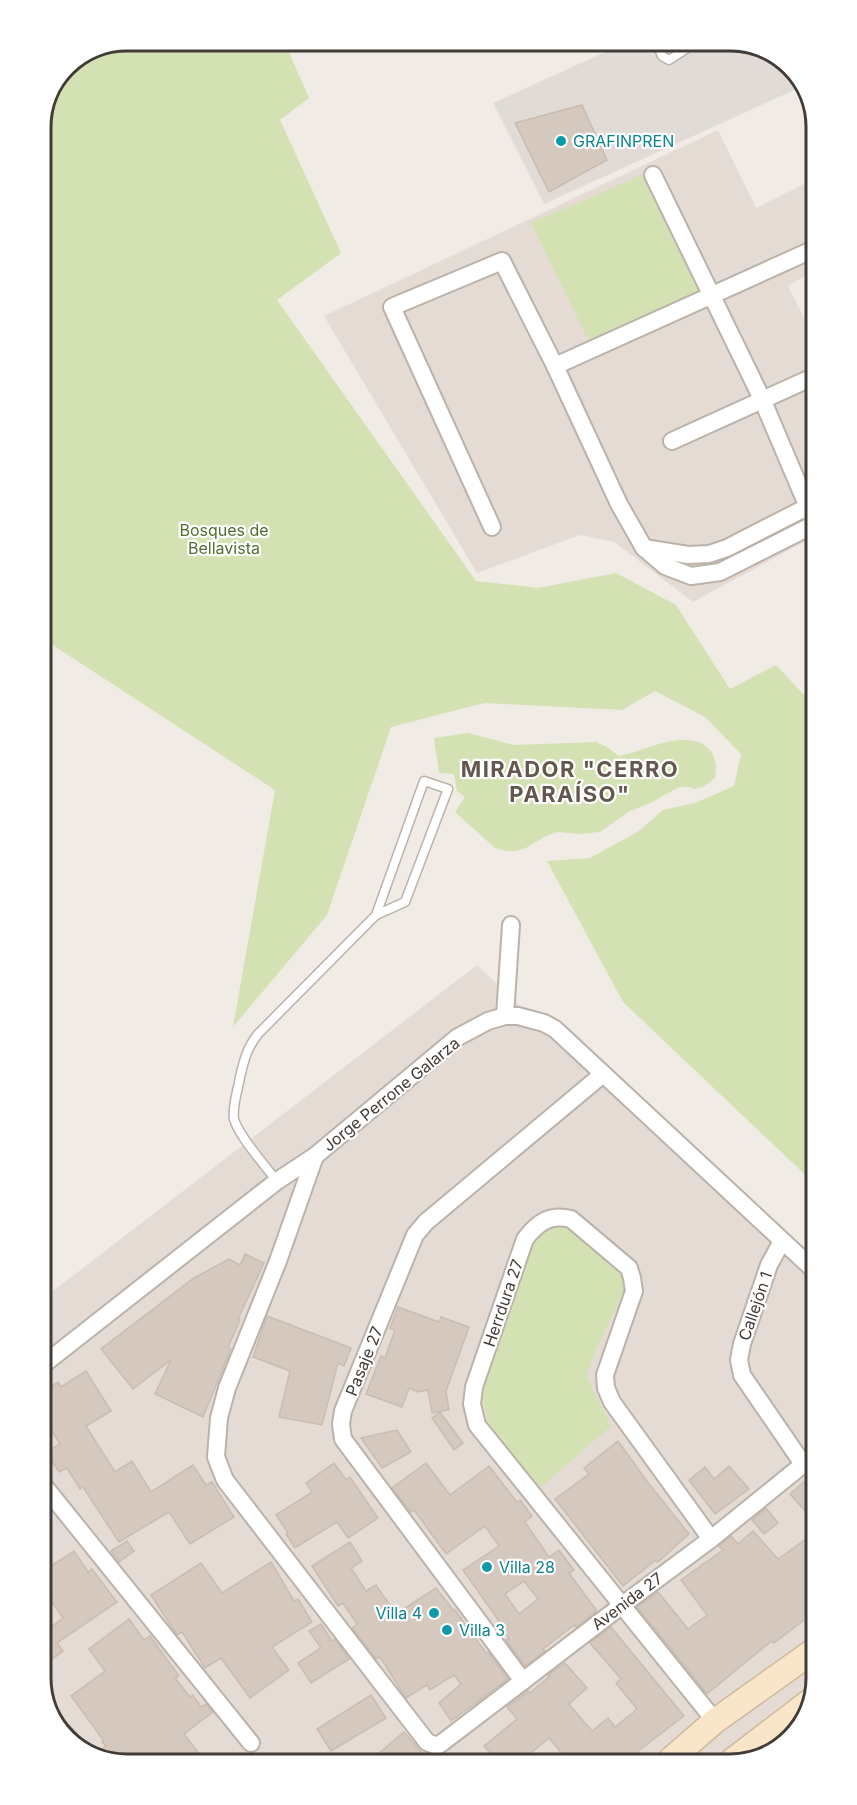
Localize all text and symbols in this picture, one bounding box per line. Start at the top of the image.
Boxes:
place label: GRAFINPREN [573,131,674,151]
marker: GRAFINPREN [554,134,568,148]
park label: Bosques de Bellavista [179,520,269,558]
district label: MIRADOR "CERRO PARAÍSO" [461,756,679,807]
street label: Jorge Perrone Galarza [319,1033,463,1155]
street label: Herrdura 27 [479,1257,527,1349]
street label: Callejón 1 [734,1269,776,1343]
street label: Pasaje 27 [341,1323,387,1399]
place label: Villa 28 [499,1557,555,1577]
marker: Villa 28 [480,1560,494,1574]
street label: Avenida 27 [588,1568,666,1634]
place label: Villa 4 [376,1603,422,1623]
marker: Villa 4 [427,1606,441,1620]
place label: Villa 3 [459,1620,505,1640]
marker: Villa 3 [440,1623,454,1637]

